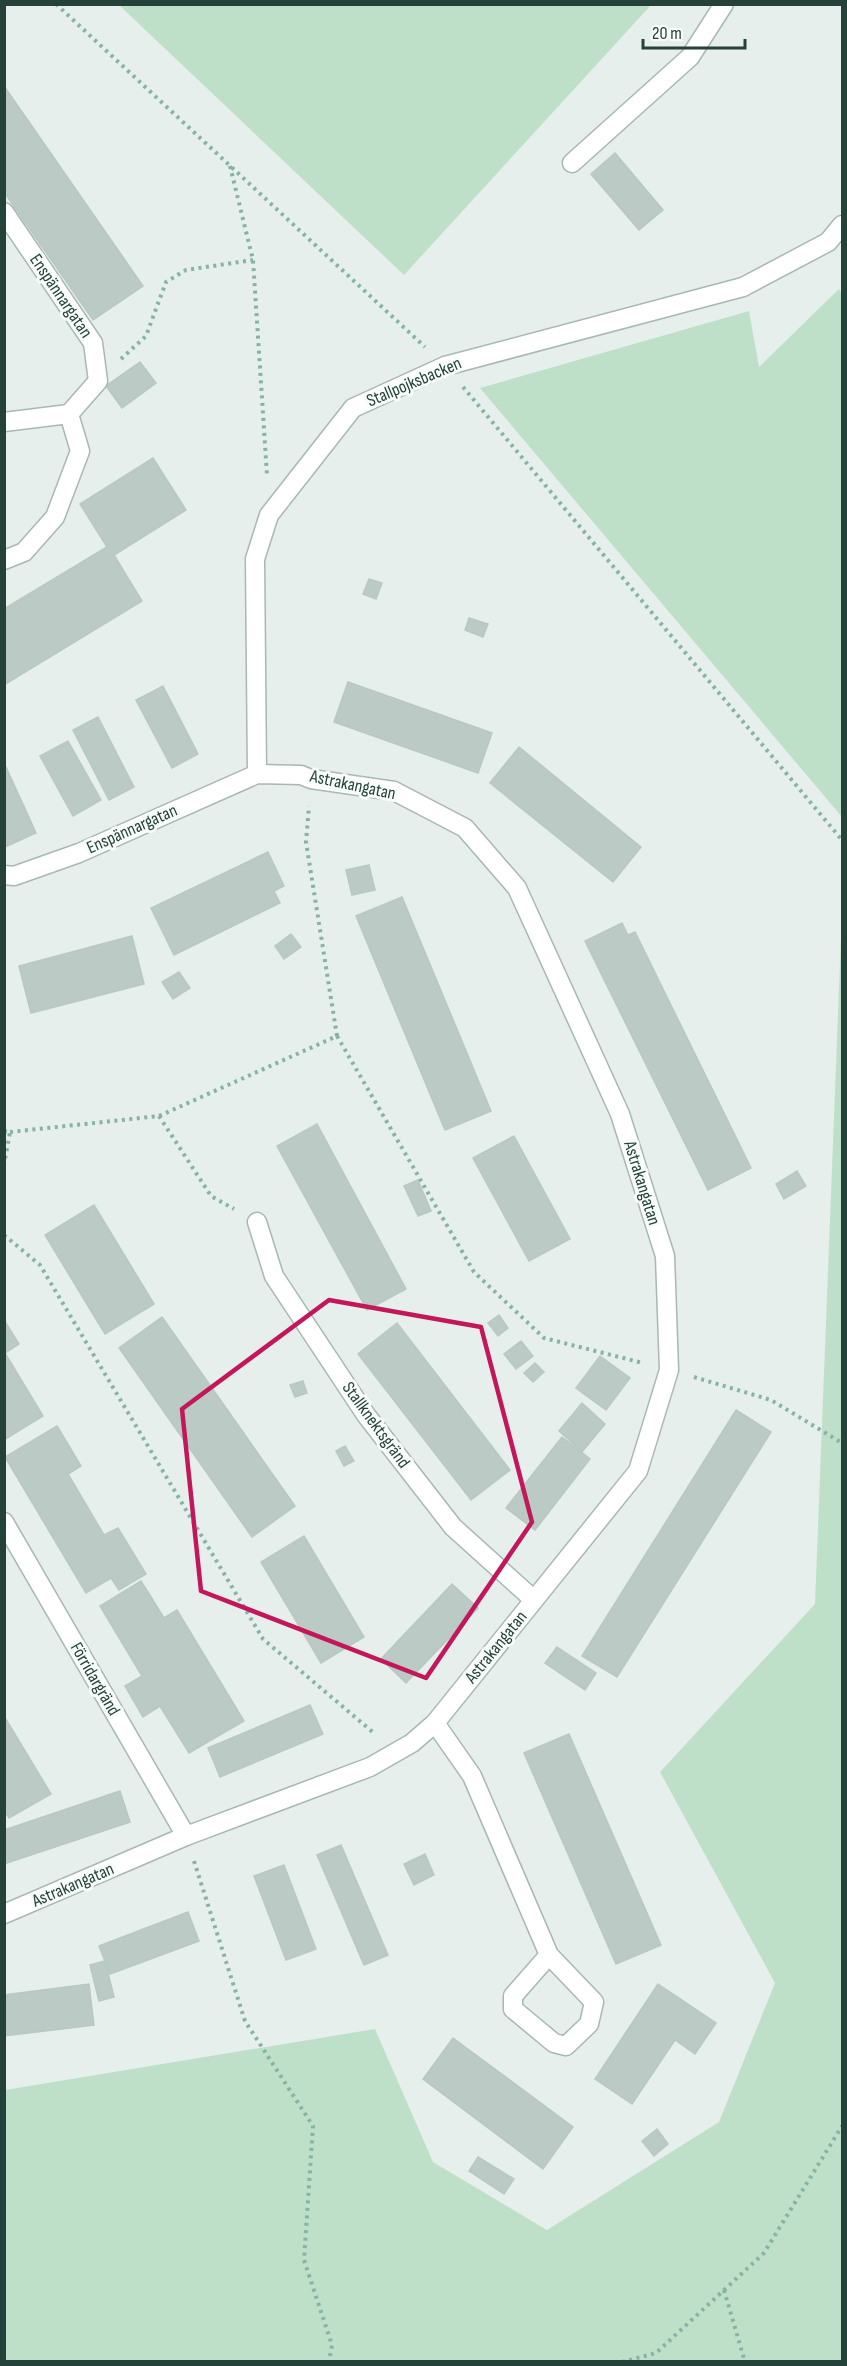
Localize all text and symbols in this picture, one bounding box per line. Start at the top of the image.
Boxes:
scale bar [643,12,745,50]
text: 20 m [652,23,682,44]
street label: Enspännargatan [25,250,97,342]
street label: Stallpojksbacken [363,353,465,411]
street label: Astrakangatan [307,765,398,804]
street label: Enspännargatan [83,800,181,858]
street label: Astrakangatan [619,1137,665,1228]
street label: Stallknektsgränd [338,1378,414,1472]
street label: Astrakangatan [460,1607,532,1688]
street label: Förridargränd [66,1639,124,1719]
street label: Astrakangatan [28,1858,117,1912]

